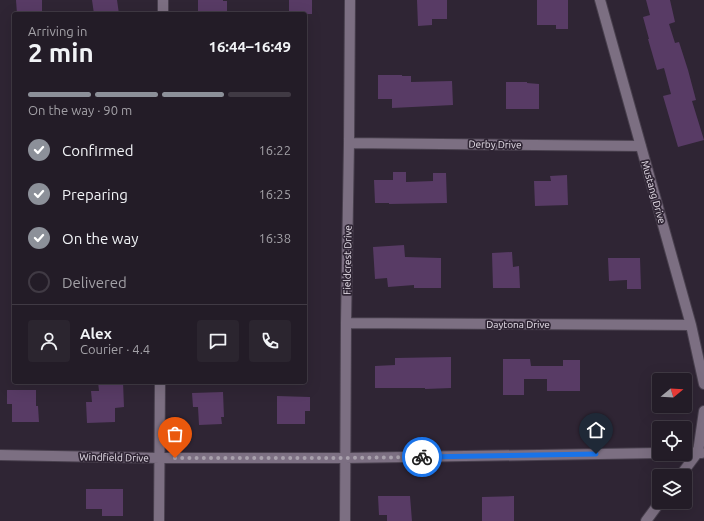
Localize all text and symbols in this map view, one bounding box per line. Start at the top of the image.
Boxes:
text: Arriving in [28,24,87,38]
text: 2 min [28,38,94,67]
text: 16:44–16:49 [208,38,291,55]
text: On the way · 90 m [28,103,132,117]
icon: check [28,139,50,161]
street label: Derby Drive [468,139,522,150]
text: Confirmed [62,142,134,159]
text: 16:22 [258,143,291,157]
street label: Mustang Drive [639,159,668,225]
icon: check [28,183,50,205]
text: Preparing [62,186,128,203]
text: 16:25 [258,187,291,201]
street label: Fieldcrest Drive [341,225,354,295]
icon: check [28,227,50,249]
text: On the way [62,230,138,247]
text: 16:38 [258,231,291,245]
text: Delivered [62,274,127,291]
street label: Daytona Drive [486,319,550,330]
button: person [28,320,70,362]
button: chat [197,320,239,362]
button: phone [249,320,291,362]
text: Alex [80,325,112,342]
text: Courier · 4.4 [80,342,150,356]
north arrow [652,373,692,413]
map controls [652,373,692,509]
pin [579,413,613,454]
pin [158,417,192,458]
icon: home [585,419,607,441]
button: locate [652,421,692,461]
icon: bag [164,423,186,445]
courier [402,437,442,477]
icon: bike [411,446,433,468]
street label: Windfield Drive [79,451,149,464]
button: layers [652,469,692,509]

